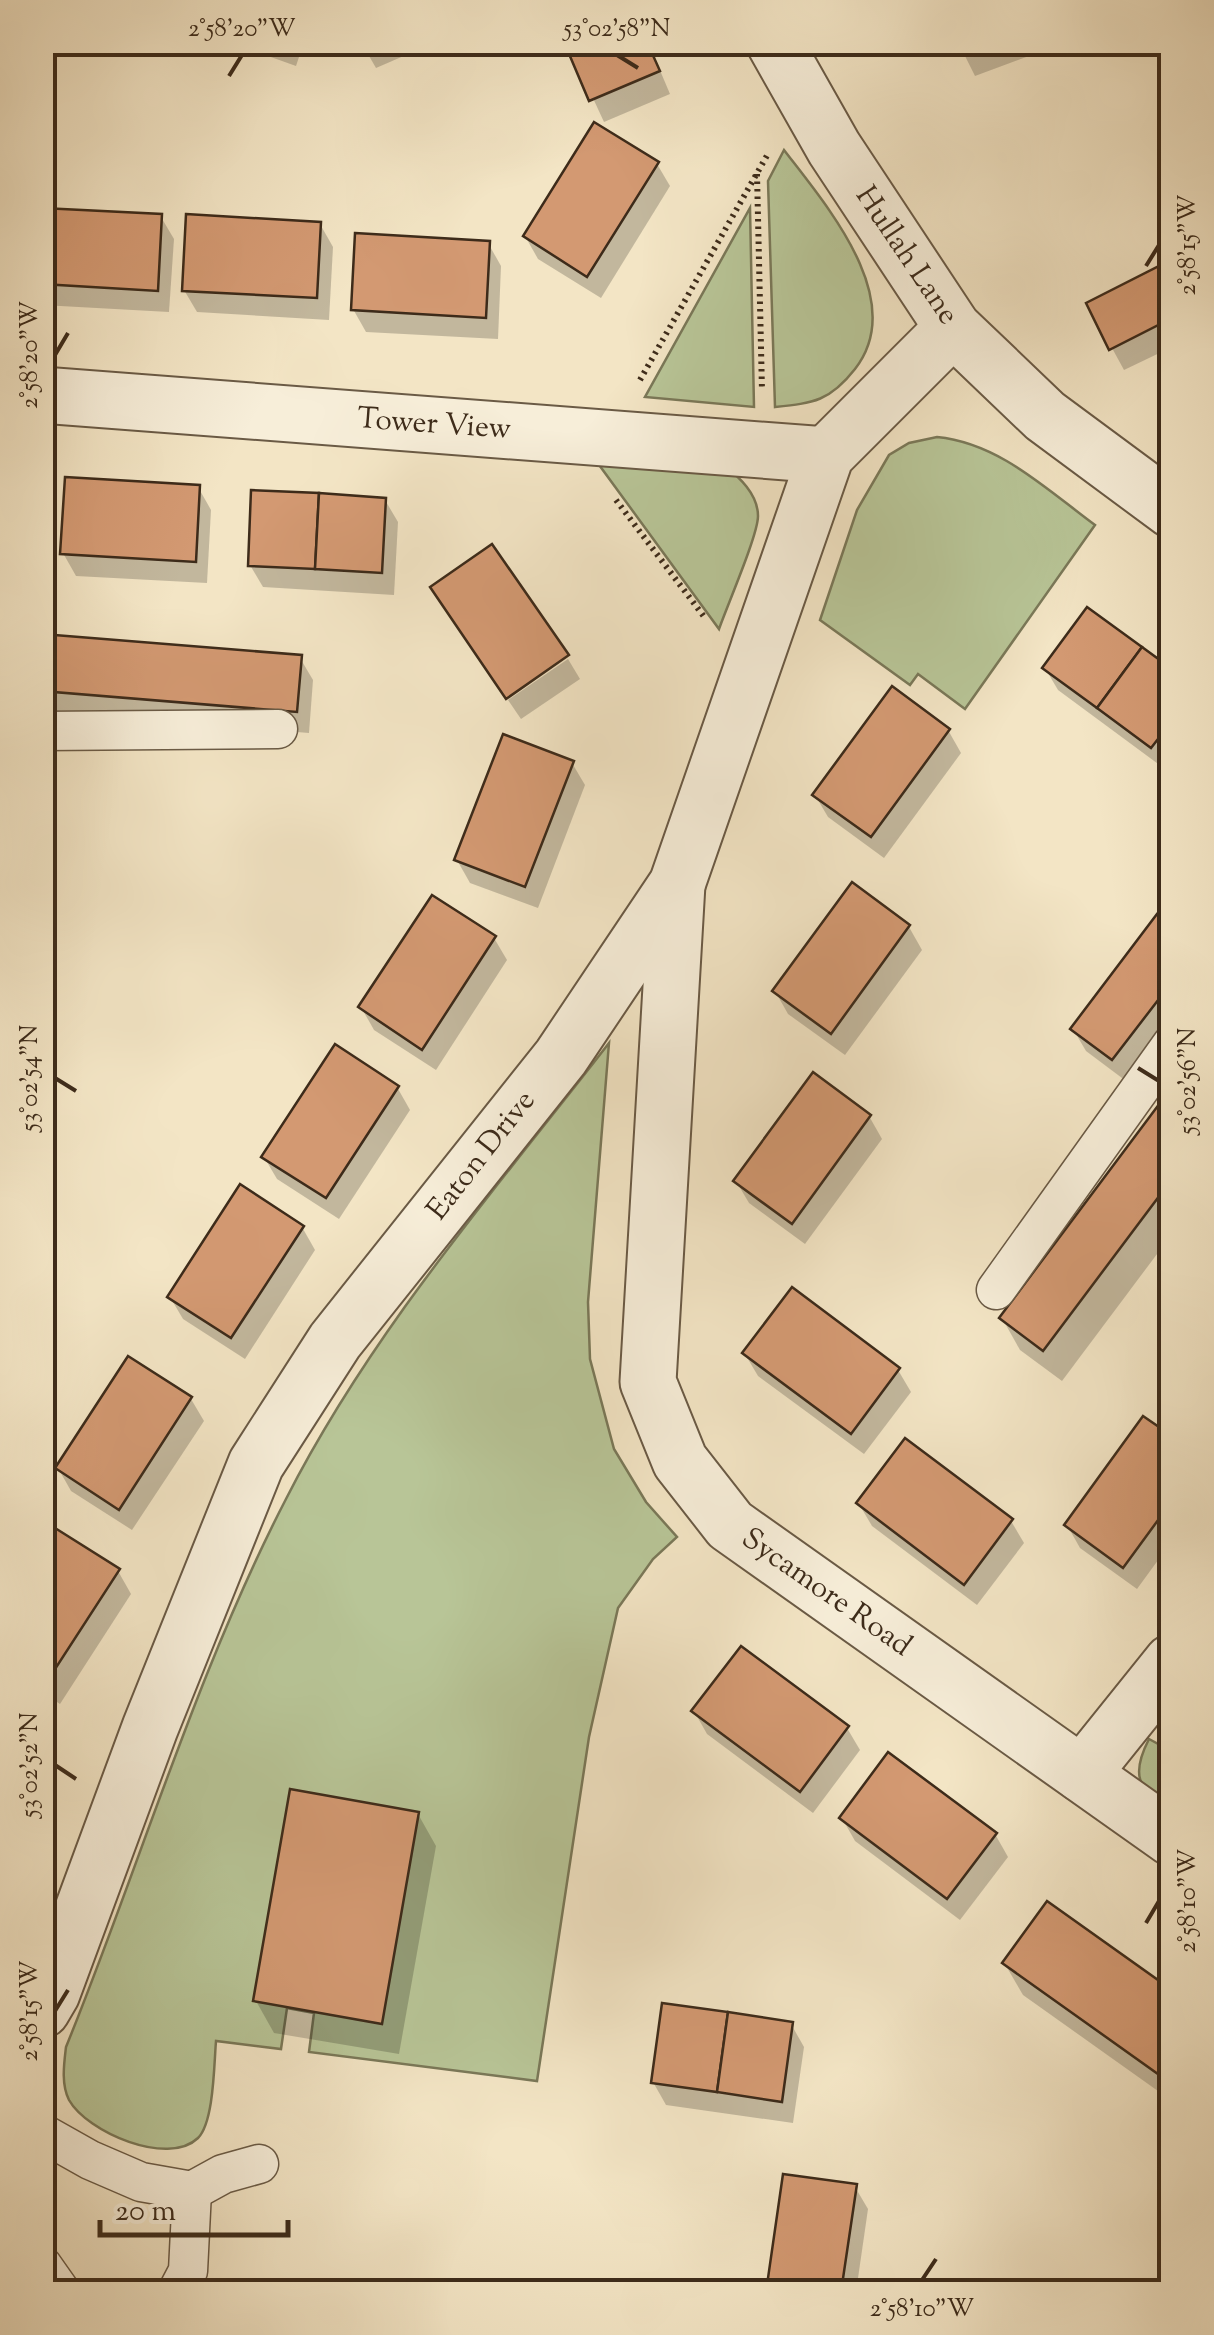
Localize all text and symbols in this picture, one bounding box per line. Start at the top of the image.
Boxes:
text: 2°58'20"W [188,12,296,48]
text: 53°02'58"N [562,12,671,48]
street label: Hullah Lane [844,178,968,334]
text: 2°58'15"W [1171,194,1207,295]
text: 2°58'20"W [13,301,49,409]
street label: Tower View [356,398,512,452]
text: 53°02'54"N [13,1025,49,1133]
text: 53°02'56"N [1171,1028,1207,1136]
street label: Eaton Drive [417,1082,547,1230]
street label: Sycamore Road [732,1518,920,1668]
text: 53°02'52"N [13,1712,49,1820]
text: 2°58'10"W [1171,1848,1207,1953]
text: 2°58'15"W [13,1960,49,2061]
scale bar [100,2175,288,2237]
text: 20 m [115,2191,176,2234]
text: 2°58'10"W [870,2292,975,2328]

